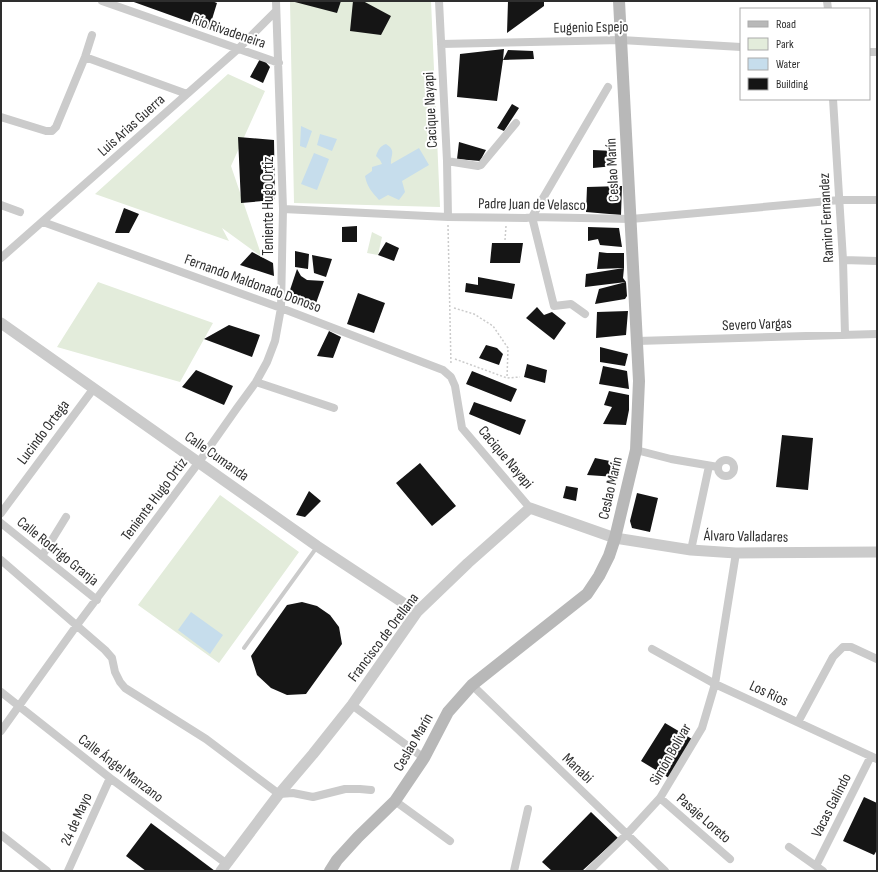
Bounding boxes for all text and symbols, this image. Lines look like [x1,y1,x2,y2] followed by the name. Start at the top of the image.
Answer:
[740,8,870,100] legend
[189,10,268,53] street label: Río Rivadeneira
[553,17,629,38] street label: Eugenio Espejo
[776,17,796,32] text: Road
[776,37,794,52] text: Park
[776,57,800,72] text: Water
[419,71,442,149] street label: Cacique Nayapi
[776,77,808,92] text: Building
[94,90,169,160] street label: Luis Arias Guerra
[601,138,624,202] street label: Ceslao Marín
[259,156,278,255] street label: Teniente Hugo Ortiz
[815,172,838,263] street label: Ramiro Fernandez
[478,194,586,215] street label: Padre Juan de Velasco
[182,250,324,317] street label: Fernando Maldonado Donoso
[722,314,792,335] street label: Severo Vargas
[13,396,74,468] street label: Lucindo Ortega
[474,422,538,493] street label: Cacique Nayapi
[181,427,253,486] street label: Calle Cumanda
[117,454,192,544] street label: Teniente Hugo Ortiz
[594,455,627,521] street label: Ceslao Marín
[13,513,103,590] street label: Calle Rodrigo Granja
[703,526,788,547] street label: Álvaro Valladares
[344,589,423,685] street label: Francisco de Orellana
[746,676,791,711] street label: Los Rios
[389,710,438,775] street label: Ceslao Marín
[645,719,696,788] street label: Simón Bolívar
[74,730,167,807] street label: Calle Ángel Manzano
[558,749,597,788] street label: Manabi
[807,770,856,840] street label: Vacas Galindo
[672,789,735,847] street label: Pasaje Loreto
[56,790,97,849] street label: 24 de Mayo

